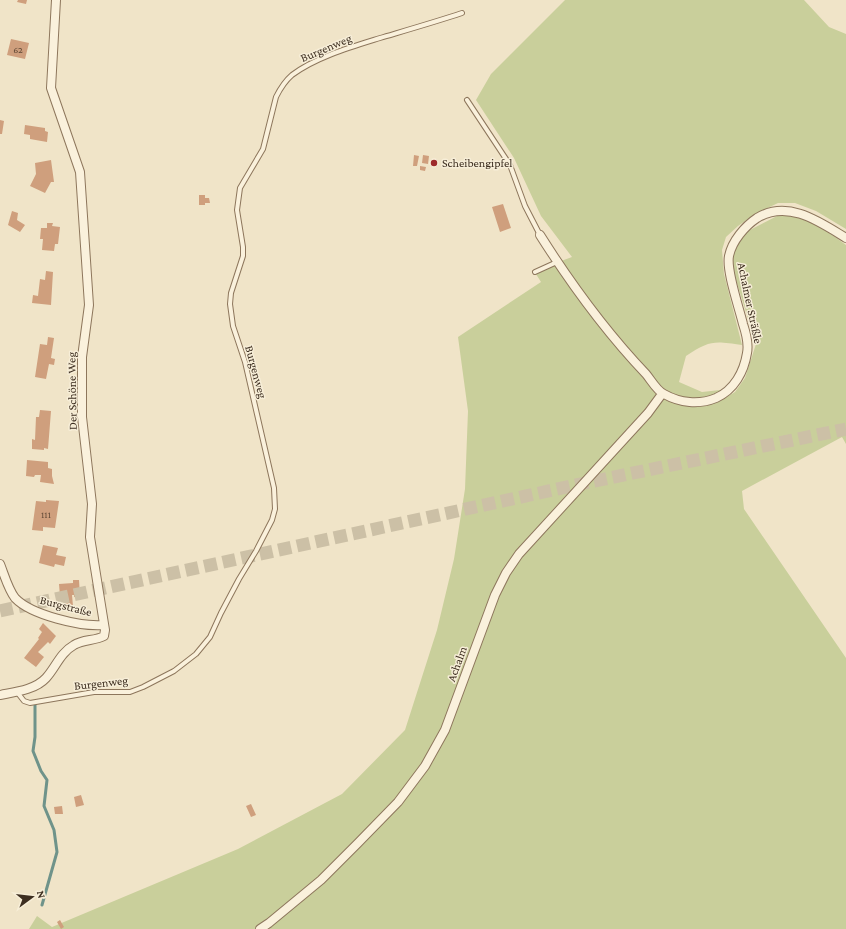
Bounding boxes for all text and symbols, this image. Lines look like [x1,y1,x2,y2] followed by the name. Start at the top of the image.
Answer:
[298,31,354,65] street label: Burgenweg
[13,44,23,55] house number: 62
[442,156,512,170] place label: Scheibengipfel
[429,158,439,168] marker: Scheibengipfel
[735,261,765,345] street label: Achalmer Sträßle
[242,344,270,400] street label: Burgenweg
[64,352,80,430] street label: Der Schöne Weg
[41,509,51,520] house number: 111
[39,593,93,619] street label: Burgstraße
[444,644,470,684] street label: Achalm
[73,673,129,693] street label: Burgenweg
[12,877,52,917] north arrow
[35,889,49,900] text: N

